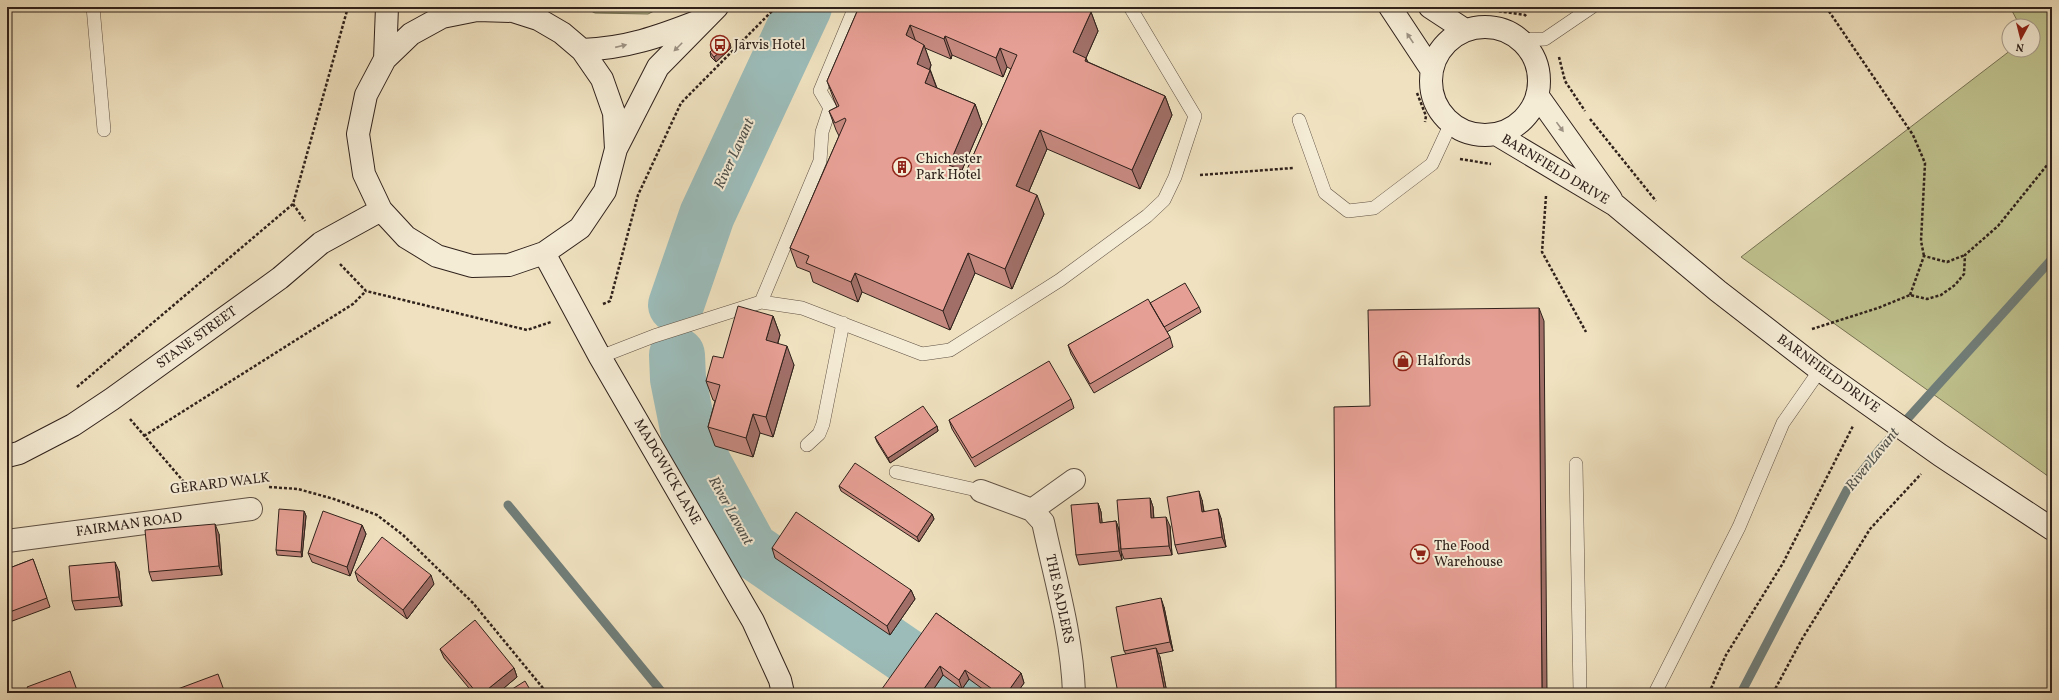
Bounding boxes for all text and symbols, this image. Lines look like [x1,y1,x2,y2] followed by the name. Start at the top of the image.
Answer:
[2001,18,2041,58] north arrow
[1407,32,1414,44] one-way arrow
[709,34,731,56] bus stop icon: Jarvis Hotel
[734,36,805,55] place label: Jarvis Hotel
[2015,39,2025,54] text: N
[673,42,683,52] one-way arrow
[614,43,627,49] one-way arrow
[710,114,761,193] water label: River Lavant
[1556,122,1564,132] one-way arrow
[1497,130,1613,210] street label: BARNFIELD DRIVE
[916,150,982,185] place label: Chichester Park Hotel
[891,156,913,178] building icon: Chichester Park Hotel
[153,302,241,374] street label: STANE STREET
[1773,330,1883,418] street label: BARNFIELD DRIVE
[1392,350,1414,372] shop icon: Halfords
[1417,352,1471,371] place label: Halfords
[629,415,705,529] street label: MADGWICK LANE
[1841,423,1906,496] water label: River Lavant
[169,468,271,500] street label: GERARD WALK
[702,473,758,550] water label: River Lavant
[75,508,183,542] street label: FAIRMAN ROAD
[1434,537,1503,572] place label: The Food Warehouse
[1409,543,1431,565] supermarket icon: The Food Warehouse
[1040,553,1078,645] street label: THE SADLERS

